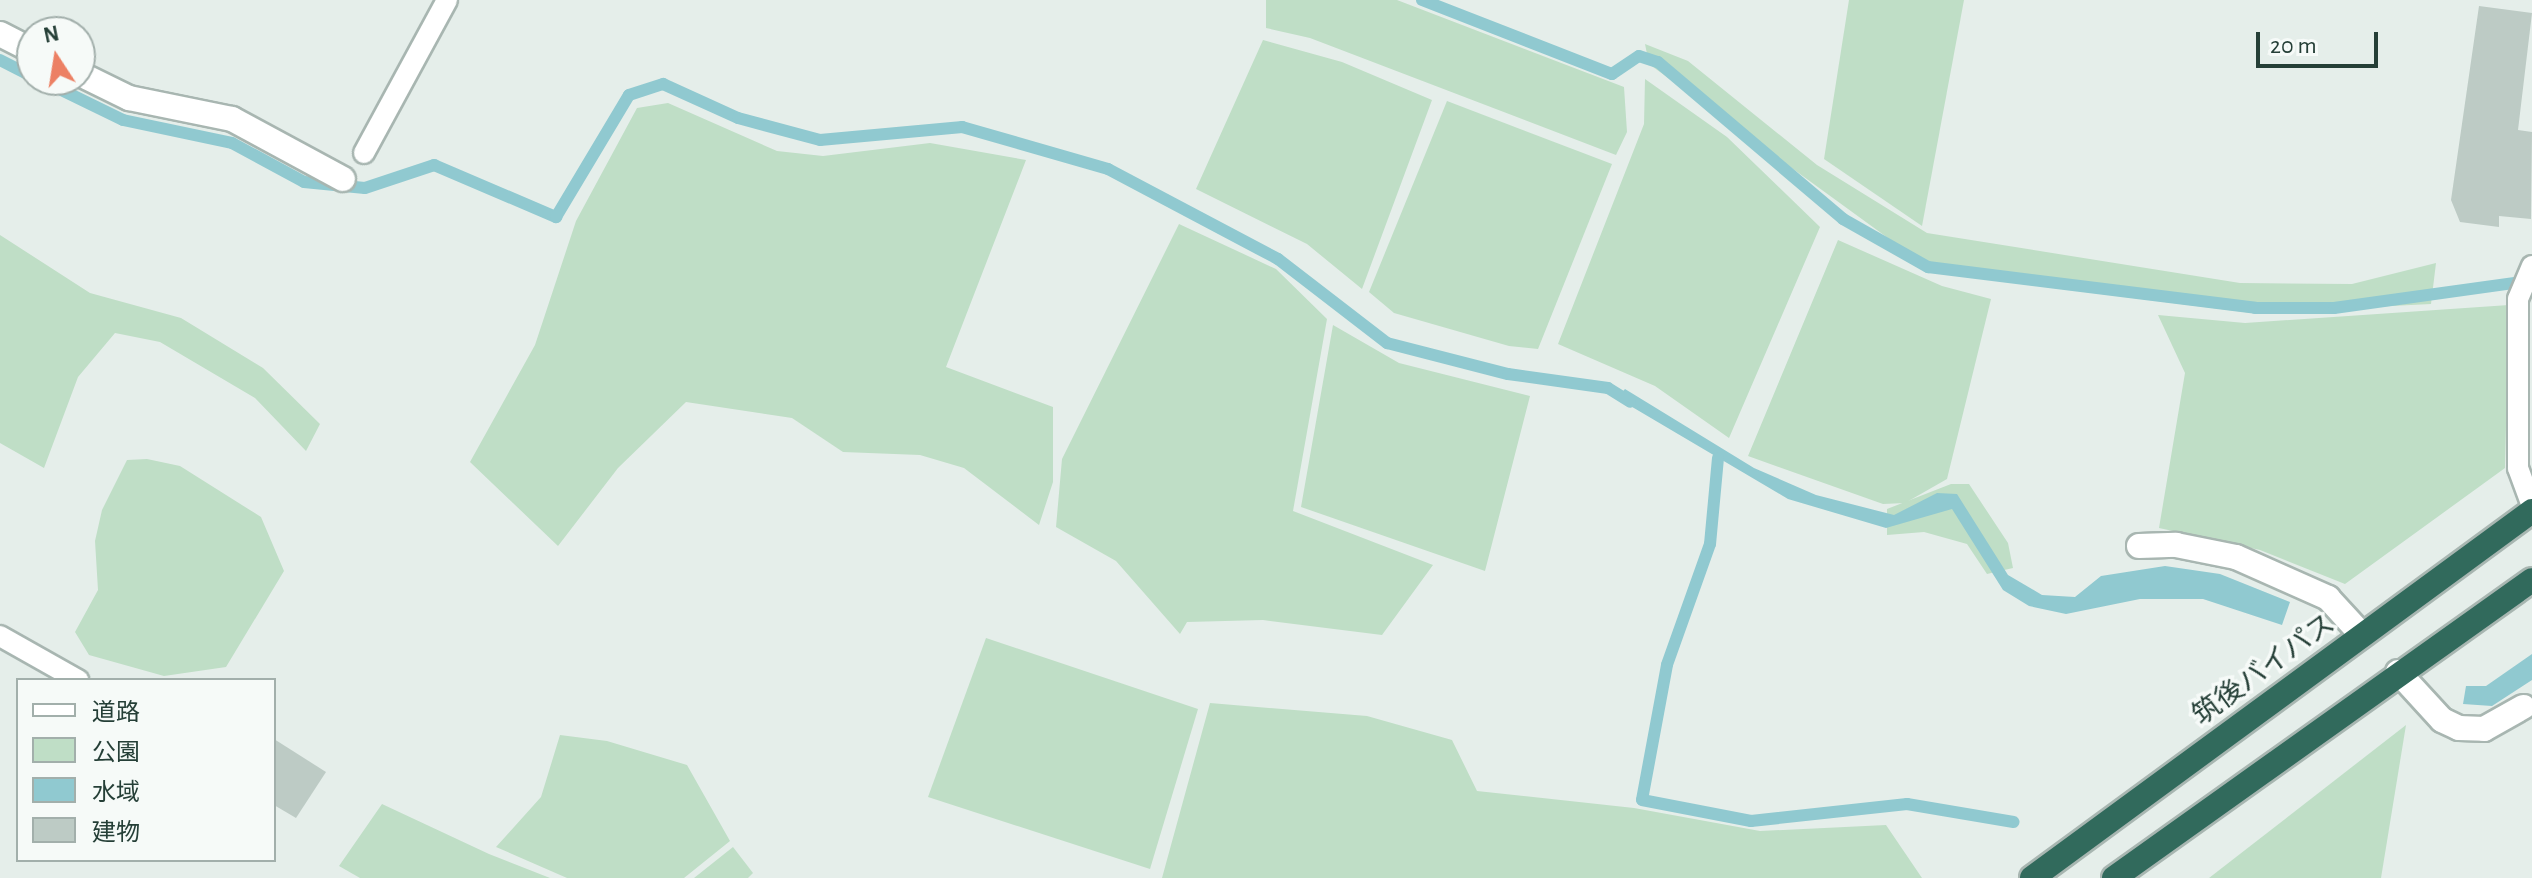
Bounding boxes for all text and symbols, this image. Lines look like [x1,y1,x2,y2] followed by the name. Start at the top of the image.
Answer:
[16,16,96,96] north arrow
[2260,16,2382,66] scale bar
[42,22,61,47] text: N
[2270,34,2317,58] text: 20 m
[2186,607,2342,733] street label: 筑後バイパス
[16,678,276,862] legend
[92,701,140,725] text: 道路
[92,741,140,765] text: 公園
[92,781,140,805] text: 水域
[92,821,140,845] text: 建物

